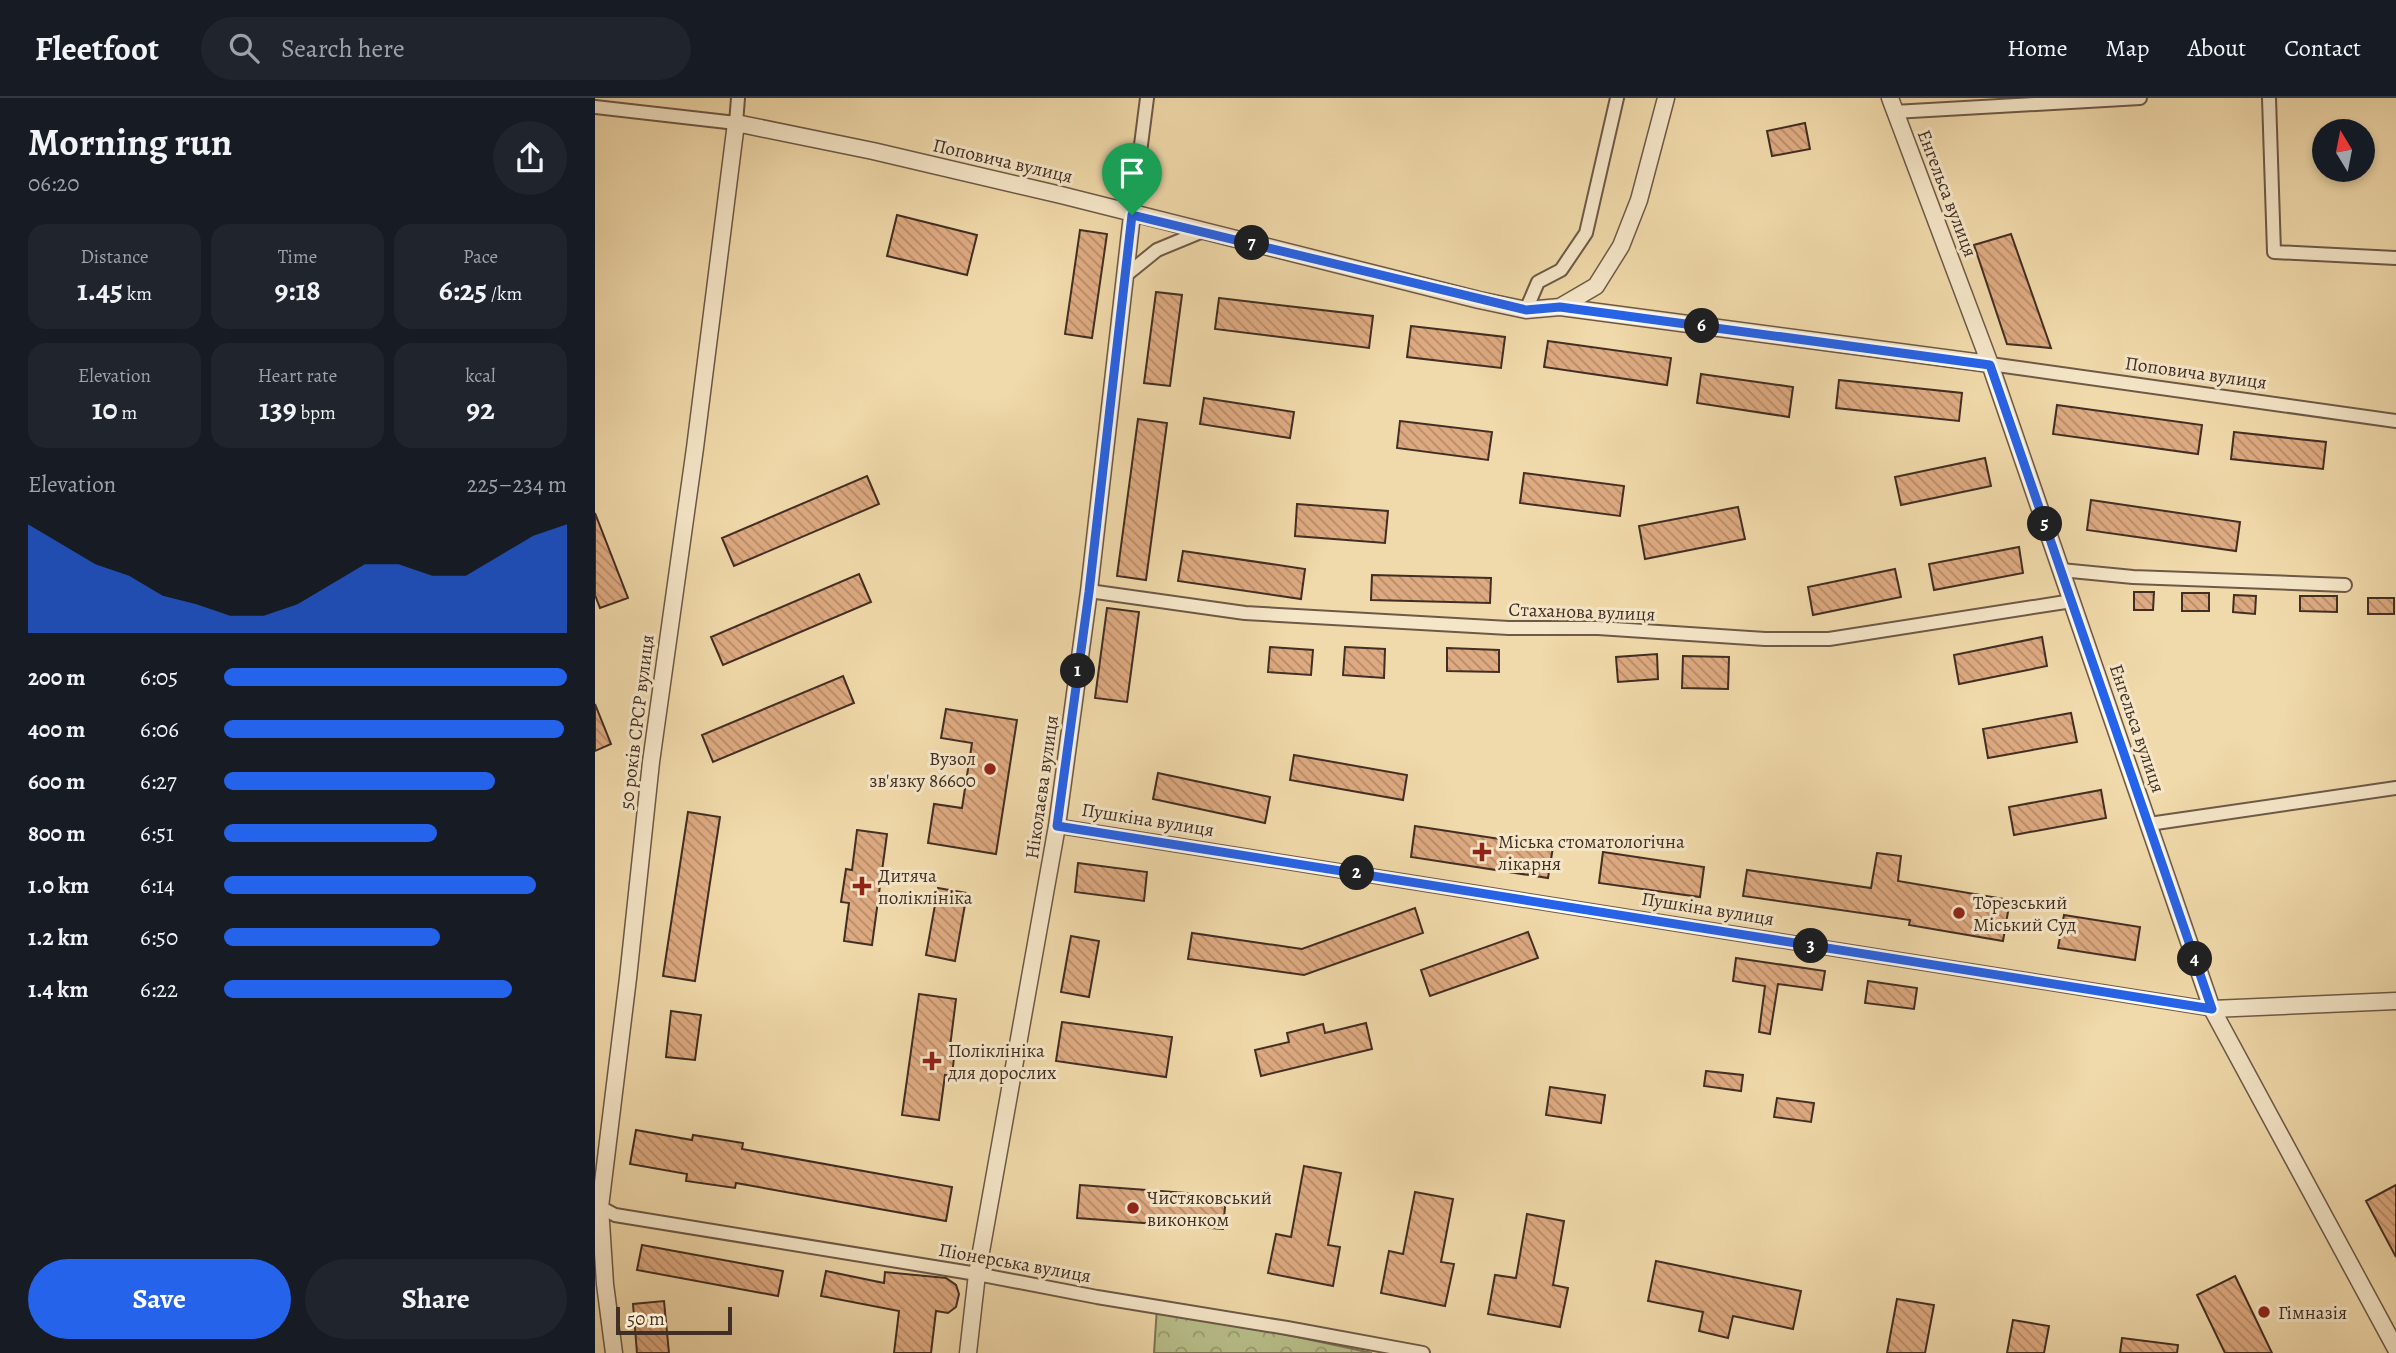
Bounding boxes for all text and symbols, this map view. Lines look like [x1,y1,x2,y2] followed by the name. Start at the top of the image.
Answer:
[201,17,691,80] search box
[35,26,159,71] text: Fleetfoot
[225,29,263,67] icon: search
[281,31,405,66] text: Search here
[2007,32,2068,64] text: Home
[2106,32,2150,64] text: Map
[2188,32,2246,64] text: About
[2284,32,2361,64] text: Contact
[28,116,232,168] text: Morning run
[2312,119,2375,182] north arrow
[2312,119,2375,182] map controls
[493,121,567,195] button: share
[1911,126,1983,261] street label: Енгельса вулиця
[930,132,1075,190] street label: Поповича вулиця
[1102,143,1162,215] pin
[1113,154,1151,192] icon: arrive
[28,168,80,199] text: 06:20
[1235,226,1269,260] pin: 7
[1247,229,1256,255] text: 7
[80,244,149,270] text: Distance
[278,244,317,270] text: Time
[463,244,498,270] text: Pace
[77,270,123,310] text: 1.45
[274,270,321,310] text: 9:18
[439,270,487,310] text: 6:25
[123,281,152,307] text: km
[487,281,522,307] text: /km
[1685,308,1719,344] pin: 6
[1697,312,1706,338] text: 6
[2123,350,2268,396] street label: Поповича вулиця
[78,363,151,389] text: Elevation
[258,363,337,389] text: Heart rate
[465,363,496,389] text: kcal
[92,389,118,429] text: 10
[259,389,297,429] text: 139
[466,389,495,429] text: 92
[118,400,137,426] text: m
[297,400,336,426] text: bpm
[28,469,116,500] text: Elevation
[467,469,567,500] text: 225–234 m
[2027,506,2063,542] pin: 5
[2040,510,2049,536] text: 5
[1508,596,1656,628] street label: Стаханова вулиця
[613,633,661,811] street label: 50 років СРСР вулиця
[1061,654,1095,688] pin: 1
[1074,657,1081,683] text: 1
[2103,660,2171,796] street label: Енгельса вулиця
[28,662,86,693] text: 200 m
[140,662,178,693] text: 6:05
[28,714,85,745] text: 400 m
[140,714,179,745] text: 6:06
[1019,714,1065,861] street label: Ніколаєва вулиця
[869,746,976,794] place label: Вузол зв'язку 86600
[982,761,998,777] marker: Вузол зв'язку 86600
[28,766,85,797] text: 600 m
[140,766,177,797] text: 6:27
[1080,797,1216,843] street label: Пушкіна вулиця
[28,818,85,849] text: 800 m
[140,818,174,849] text: 6:51
[1498,829,1685,877] place label: Міська стоматологічна лікарня
[1472,842,1492,862] marker: Міська стоматологічна лікарня
[1339,856,1375,890] pin: 2
[1352,859,1361,885] text: 2
[878,863,973,911] place label: Дитяча поліклініка
[28,870,89,901] text: 1.0 km
[140,870,174,901] text: 6:14
[852,876,872,896] marker: Дитяча поліклініка
[1640,886,1776,932] street label: Пушкіна вулиця
[1973,890,2076,938] place label: Торезський Міський Суд
[1951,905,1967,921] marker: Торезський Міський Суд
[28,922,89,953] text: 1.2 km
[140,922,178,953] text: 6:50
[1793,928,1829,964] pin: 3
[1806,932,1815,958] text: 3
[2177,942,2213,976] pin: 4
[2190,945,2199,971] text: 4
[28,974,89,1005] text: 1.4 km
[140,974,178,1005] text: 6:22
[947,1038,1057,1086] place label: Поліклініка для дорослих
[922,1051,942,1071] marker: Поліклініка для дорослих
[1147,1185,1272,1233] place label: Чистяковський виконком
[1125,1200,1141,1216] marker: Чистяковський виконком
[937,1237,1093,1289] street label: Піонерська вулиця
[28,1259,291,1339] button: Save
[305,1259,567,1339] button: Share
[2278,1300,2347,1326] place label: Гімназія
[616,1304,731,1336] scale bar
[2256,1304,2272,1320] marker: Гімназія
[627,1306,665,1332] text: 50 m

